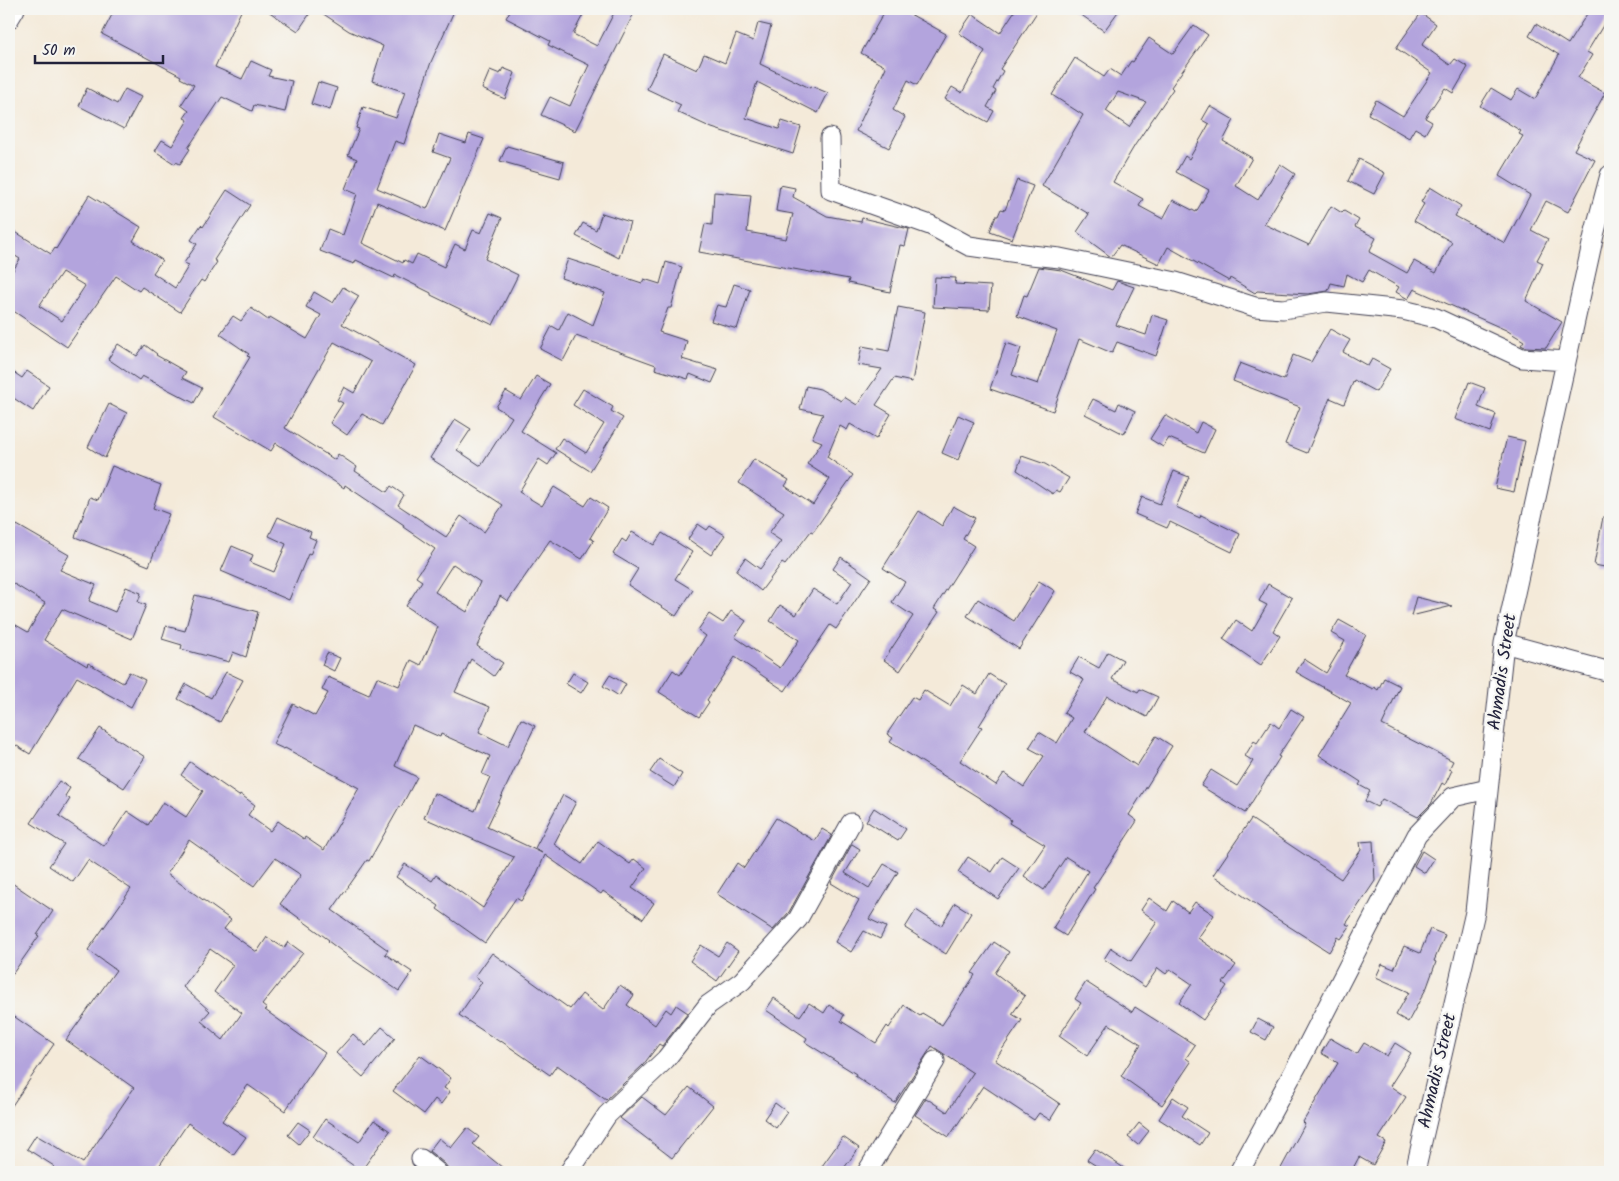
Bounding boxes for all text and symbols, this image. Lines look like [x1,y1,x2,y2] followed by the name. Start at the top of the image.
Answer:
[35,32,162,64] scale bar
[42,39,76,63] text: 50 m
[1480,611,1526,732] street label: Ahmadis Street
[1411,1010,1466,1131] street label: Ahmadis Street

